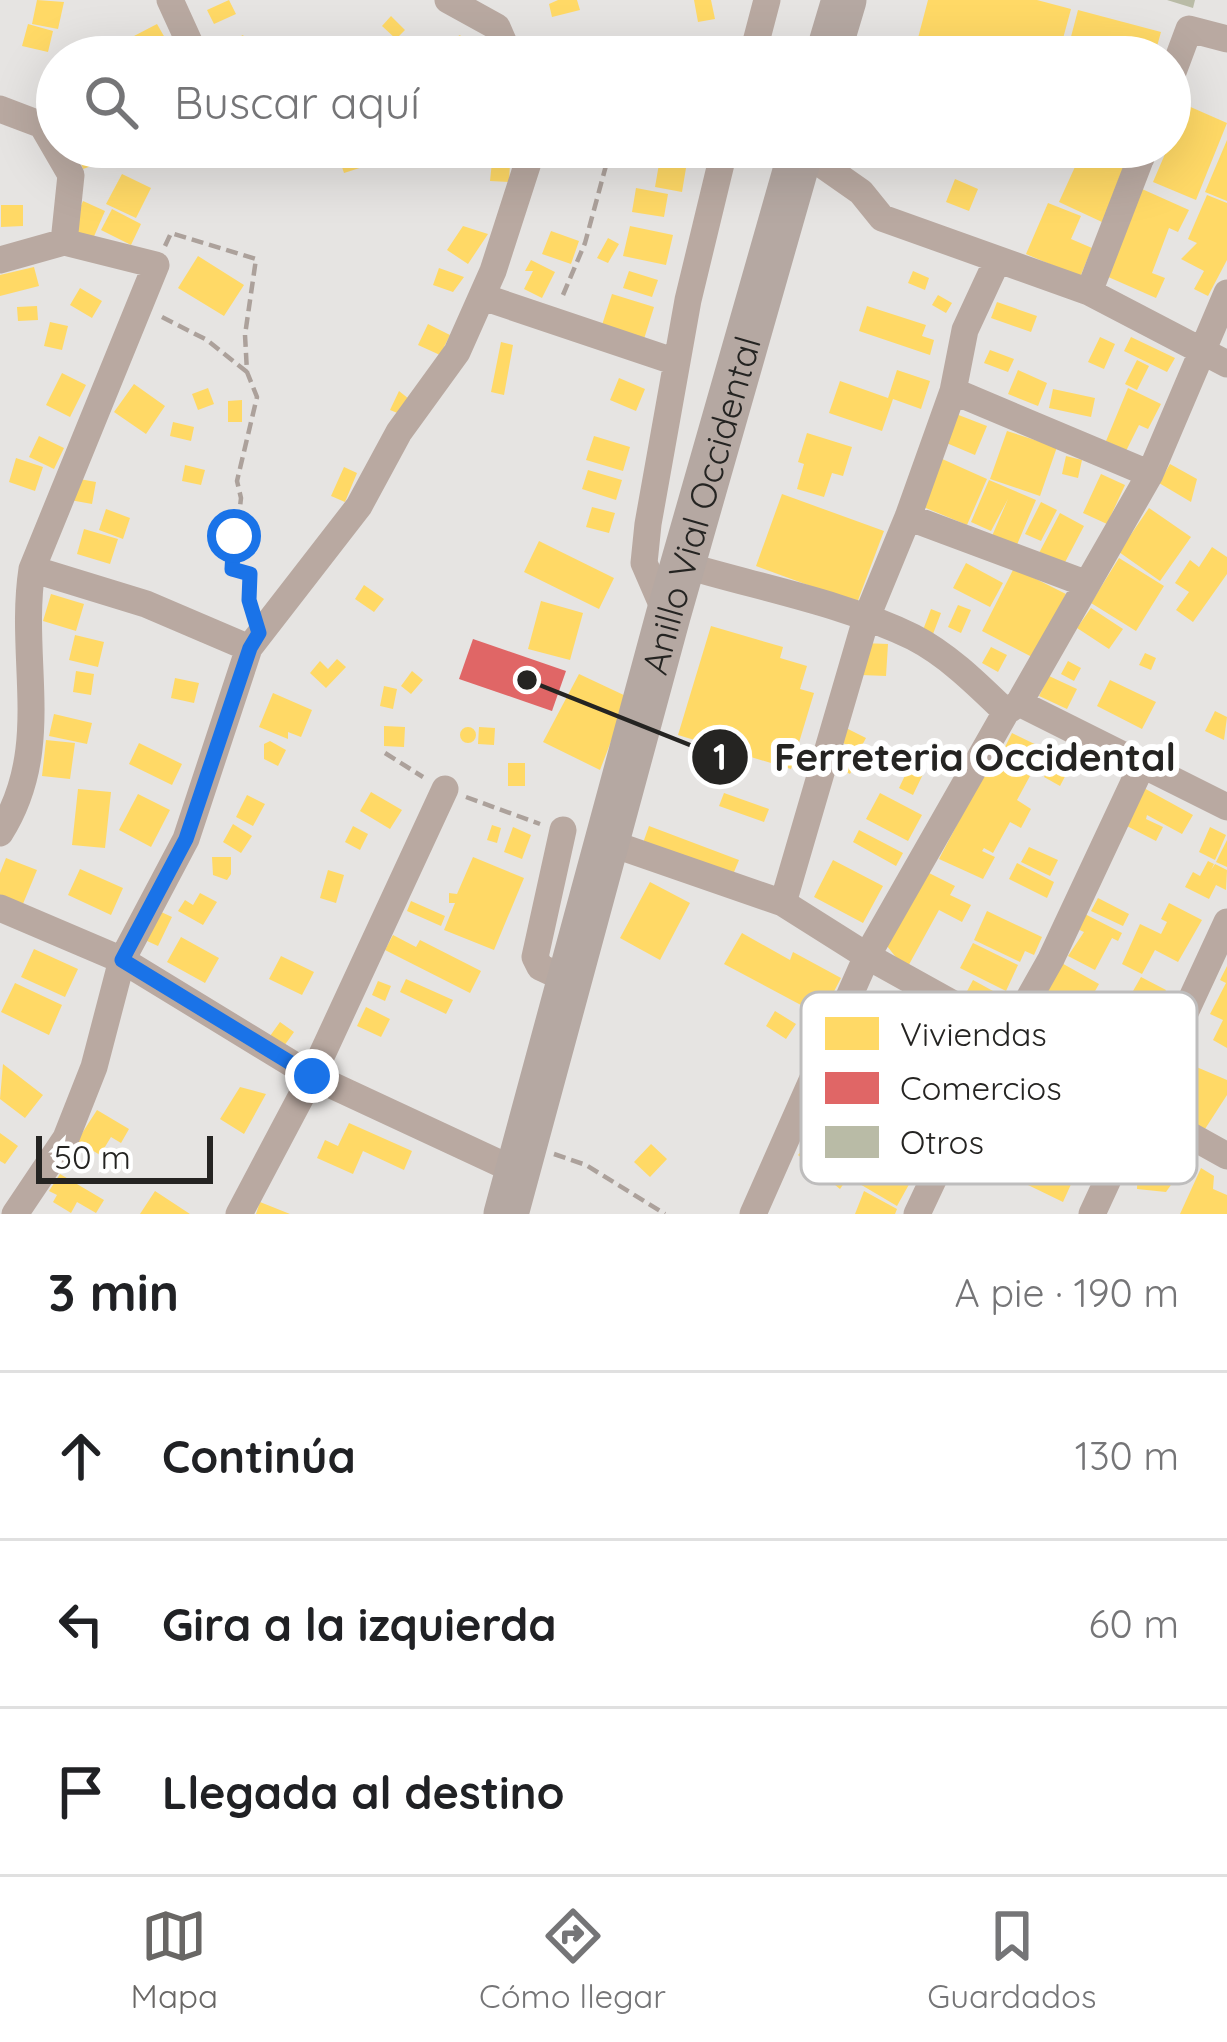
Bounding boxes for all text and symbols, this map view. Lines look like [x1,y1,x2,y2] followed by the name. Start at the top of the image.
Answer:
[36,36,1191,168] search box
[78,69,144,135] icon: search
[174,74,420,130] text: Buscar aquí
[631,331,769,679] street label: Anillo Vial Occidental
[207,509,261,563] route start
[690,719,1200,794] callout: Ferreteria Occidental
[774,732,1176,781] text: Ferreteria Occidental
[713,734,727,779] text: 1
[801,992,1197,1184] legend
[900,1013,1047,1054] text: Viviendas
[285,1049,339,1103] route end
[900,1067,1062,1108] text: Comercios
[900,1121,984,1162] text: Otros
[36,1130,213,1183] scale bar
[54,1136,131,1177] text: 50 m
[48,1260,179,1324] text: 3 min
[955,1268,1179,1317] text: A pie · 190 m
[48,1423,114,1489] icon: ahead
[162,1428,356,1484] text: Continúa
[1075,1431,1179,1480] text: 130 m
[48,1591,114,1657] icon: left
[162,1596,557,1652] text: Gira a la izquierda
[1089,1599,1179,1648] text: 60 m
[48,1759,114,1825] icon: arrive
[162,1764,565,1820] text: Llegada al destino
[131,1903,218,2016] tab: Mapa
[479,1903,666,2016] tab: Cómo llegar
[927,1903,1096,2016] tab: Guardados

